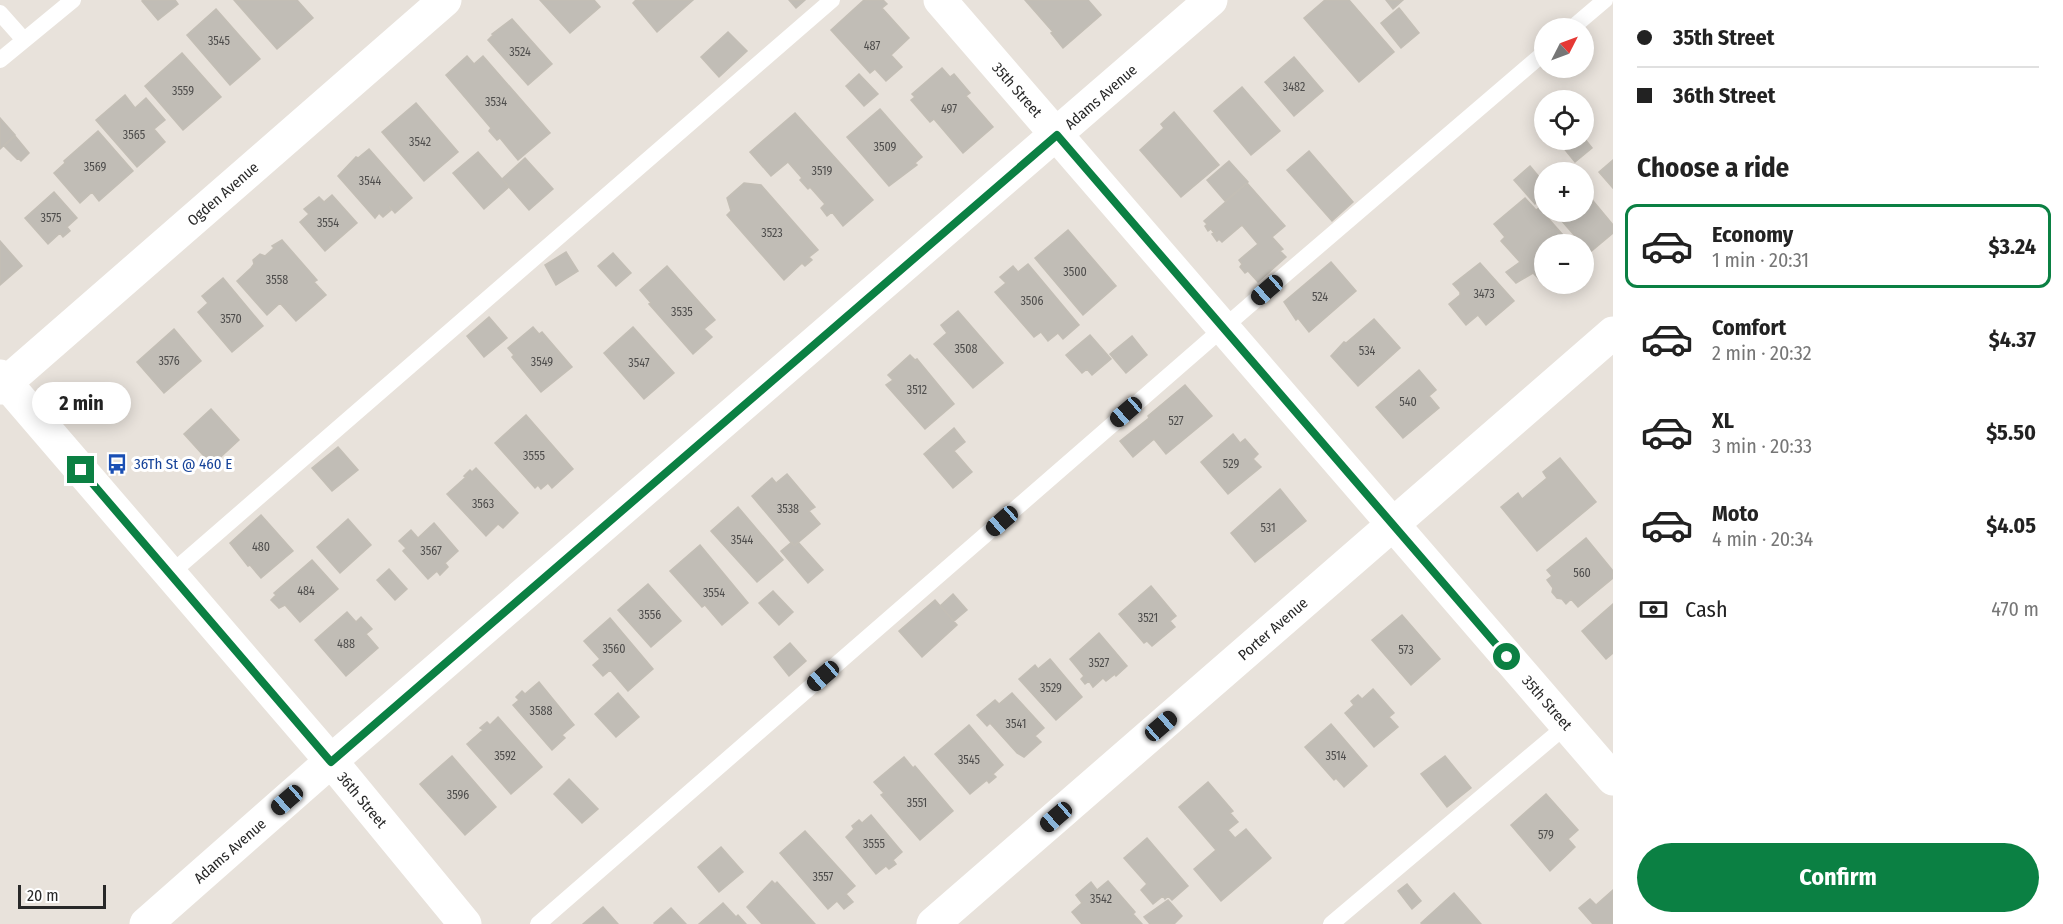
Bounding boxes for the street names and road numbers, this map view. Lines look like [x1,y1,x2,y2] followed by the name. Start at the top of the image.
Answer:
[988,59,1046,121] street label: 35th Street
[1061,61,1141,133] street label: Adams Avenue
[184,158,262,230] street label: Ogden Avenue
[1234,594,1312,664] street label: Porter Avenue
[1518,672,1576,734] street label: 35th Street
[333,768,391,832] street label: 36th Street
[190,815,270,887] street label: Adams Avenue

